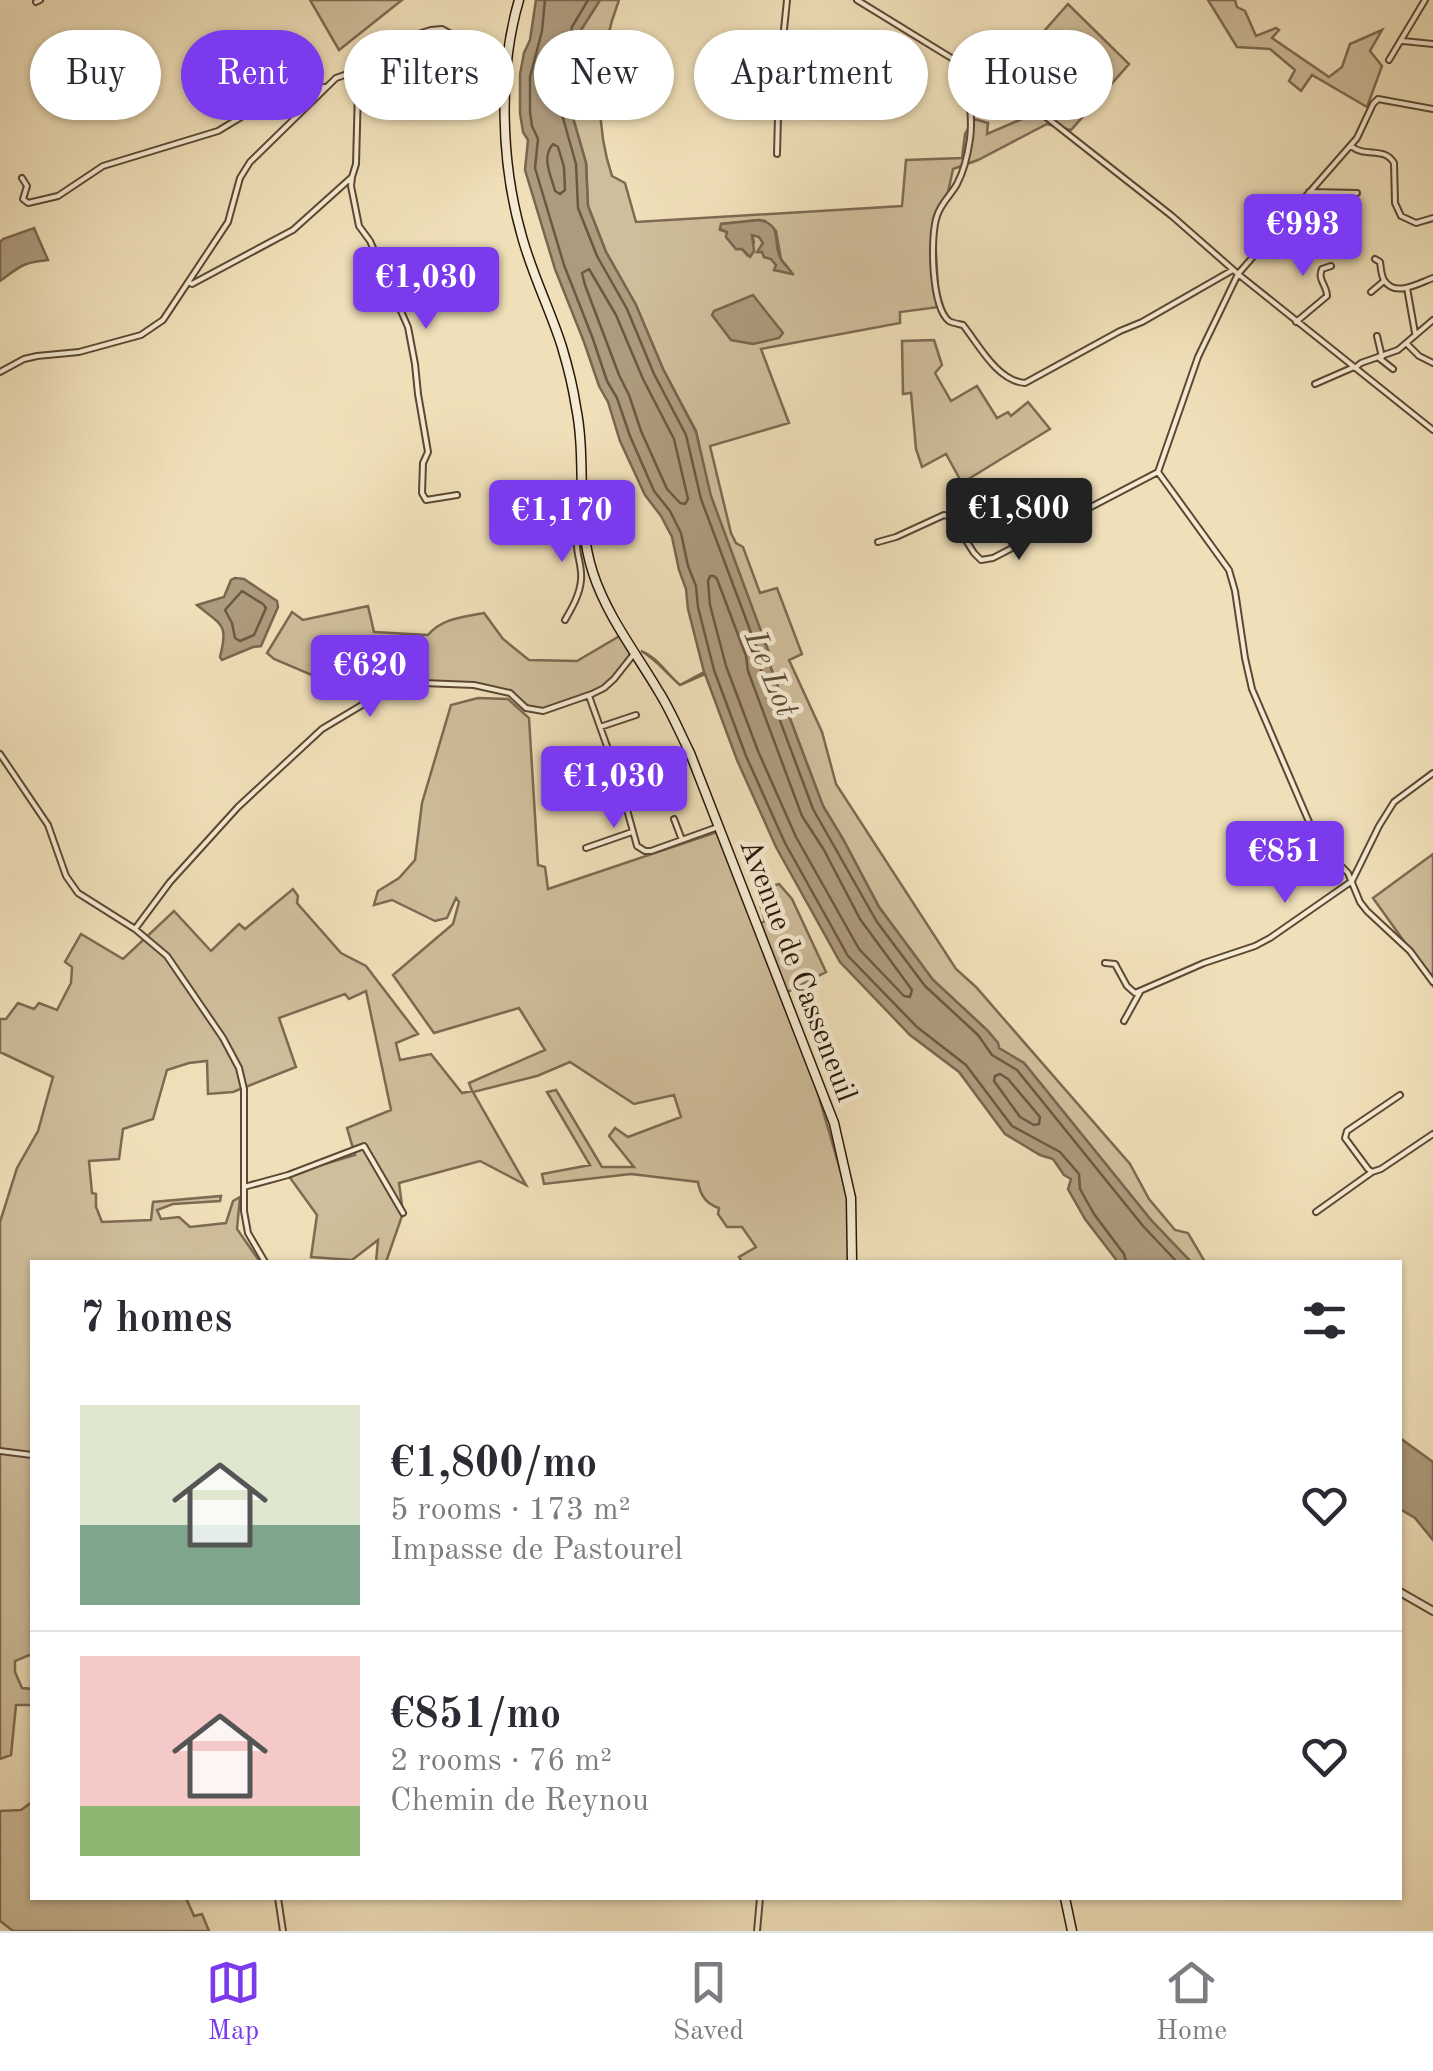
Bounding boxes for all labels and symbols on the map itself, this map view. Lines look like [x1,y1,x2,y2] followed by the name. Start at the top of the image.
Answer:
[1244,194,1362,279] pin: €993
[345,247,507,332] pin: €1,030
[938,478,1100,563] pin: €1,800
[481,480,643,565] pin: €1,170
[736,625,802,723] water label: Le Lot
[311,635,429,720] pin: €620
[533,746,695,831] pin: €1,030
[1226,821,1344,906] pin: €851
[733,835,861,1106] street label: Avenue de Casseneuil

